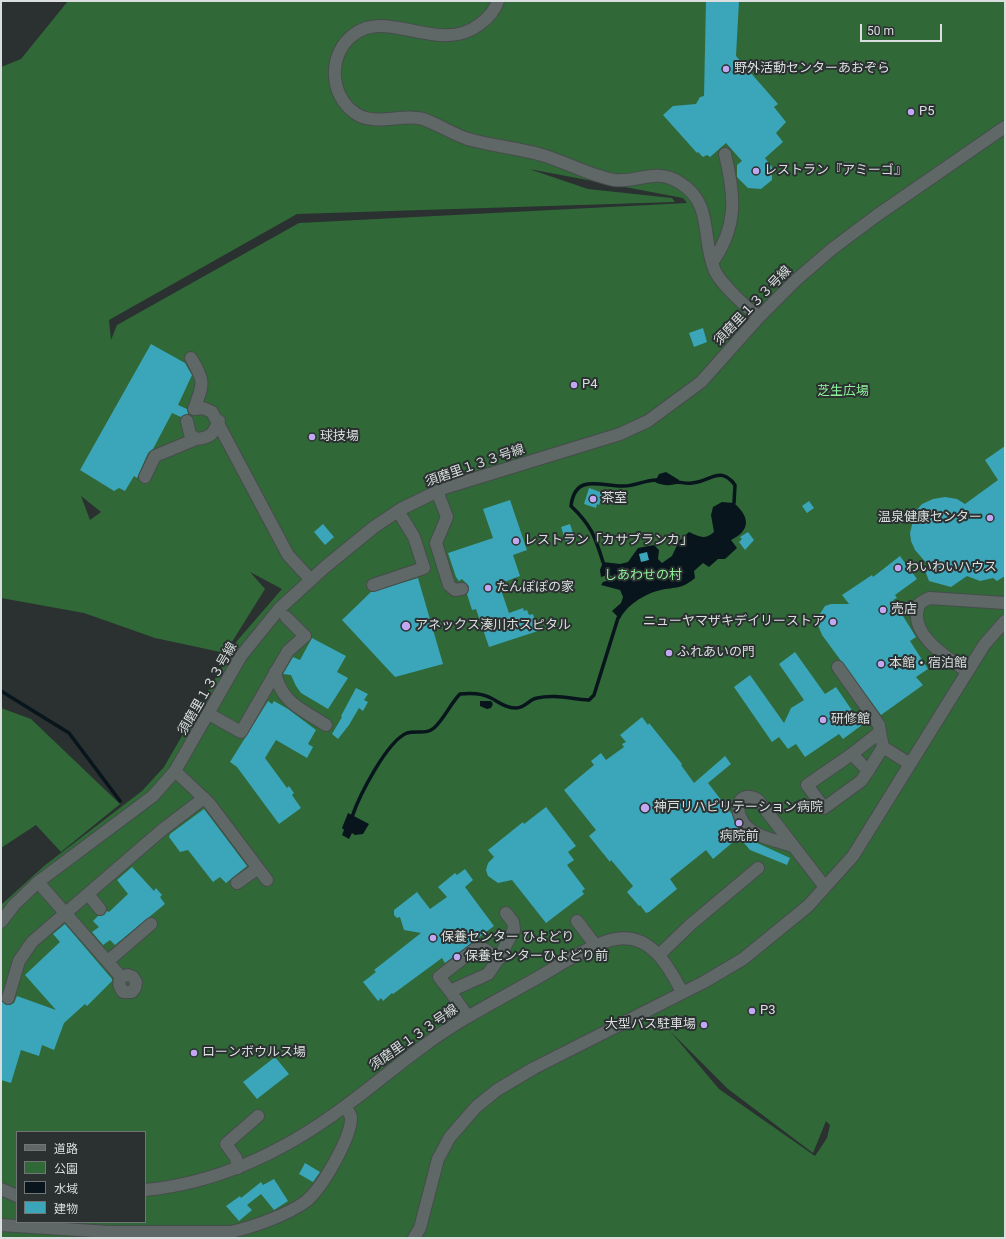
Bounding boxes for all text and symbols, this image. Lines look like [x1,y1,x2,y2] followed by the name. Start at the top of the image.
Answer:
[862,16,944,42] scale bar
[867,24,894,38] text: 50 m
[734,61,890,77] place label: 野外活動センターあおぞら
[721,64,731,74] marker: 野外活動センターあおぞら
[919,104,935,120] place label: P5
[906,107,916,117] marker: P5
[764,163,907,179] place label: レストラン『アミーゴ』
[751,166,761,176] marker: レストラン『アミーゴ』
[711,263,795,349] street label: 須磨里１３３号線
[582,377,598,393] place label: P4
[569,380,579,390] marker: P4
[817,384,869,400] park label: 芝生広場
[320,429,359,445] place label: 球技場
[307,432,317,442] marker: 球技場
[423,442,527,490] street label: 須磨里１３３号線
[601,491,627,507] place label: 茶室
[588,494,598,504] marker: 茶室
[878,510,982,526] place label: 温泉健康センター
[985,513,995,523] marker: 温泉健康センター
[524,533,693,549] place label: レストラン「カサブランカ」
[511,536,521,546] marker: レストラン「カサブランカ」
[906,560,997,576] place label: わいわいハウス
[893,563,903,573] marker: わいわいハウス
[604,568,682,584] park label: しあわせの村
[496,580,574,596] place label: たんぽぽの家
[483,583,493,593] marker: たんぽぽの家
[891,602,917,618] place label: 売店
[878,605,888,615] marker: 売店
[643,614,825,630] place label: ニューヤマザキデイリーストア
[828,617,838,627] marker: ニューヤマザキデイリーストア
[415,618,571,634] place label: アネックス湊川ホスピタル
[400,620,412,632] marker: アネックス湊川ホスピタル
[175,640,241,738] street label: 須磨里１３３号線
[677,645,755,661] place label: ふれあいの門
[664,648,674,658] marker: ふれあいの門
[889,656,967,672] place label: 本館・宿泊館
[876,659,886,669] marker: 本館・宿泊館
[831,712,870,728] place label: 研修館
[818,715,828,725] marker: 研修館
[654,800,823,816] place label: 神戸リハビリテーション病院
[639,802,651,814] marker: 神戸リハビリテーション病院
[734,818,744,828] marker: 病院前
[720,829,758,845] place label: 病院前
[441,930,574,946] place label: 保養センター ひよどり
[428,933,438,943] marker: 保養センター ひよどり
[465,949,608,965] place label: 保養センターひよどり前
[452,952,462,962] marker: 保養センターひよどり前
[367,1002,461,1074] street label: 須磨里１３３号線
[760,1003,776,1019] place label: P3
[747,1006,757,1016] marker: P3
[605,1017,696,1033] place label: 大型バス駐車場
[699,1020,709,1030] marker: 大型バス駐車場
[202,1045,306,1061] place label: ローンボウルス場
[189,1048,199,1058] marker: ローンボウルス場
[16,1131,146,1223] legend
[54,1142,78,1156] text: 道路
[54,1162,78,1176] text: 公園
[54,1182,78,1196] text: 水域
[54,1202,78,1216] text: 建物

